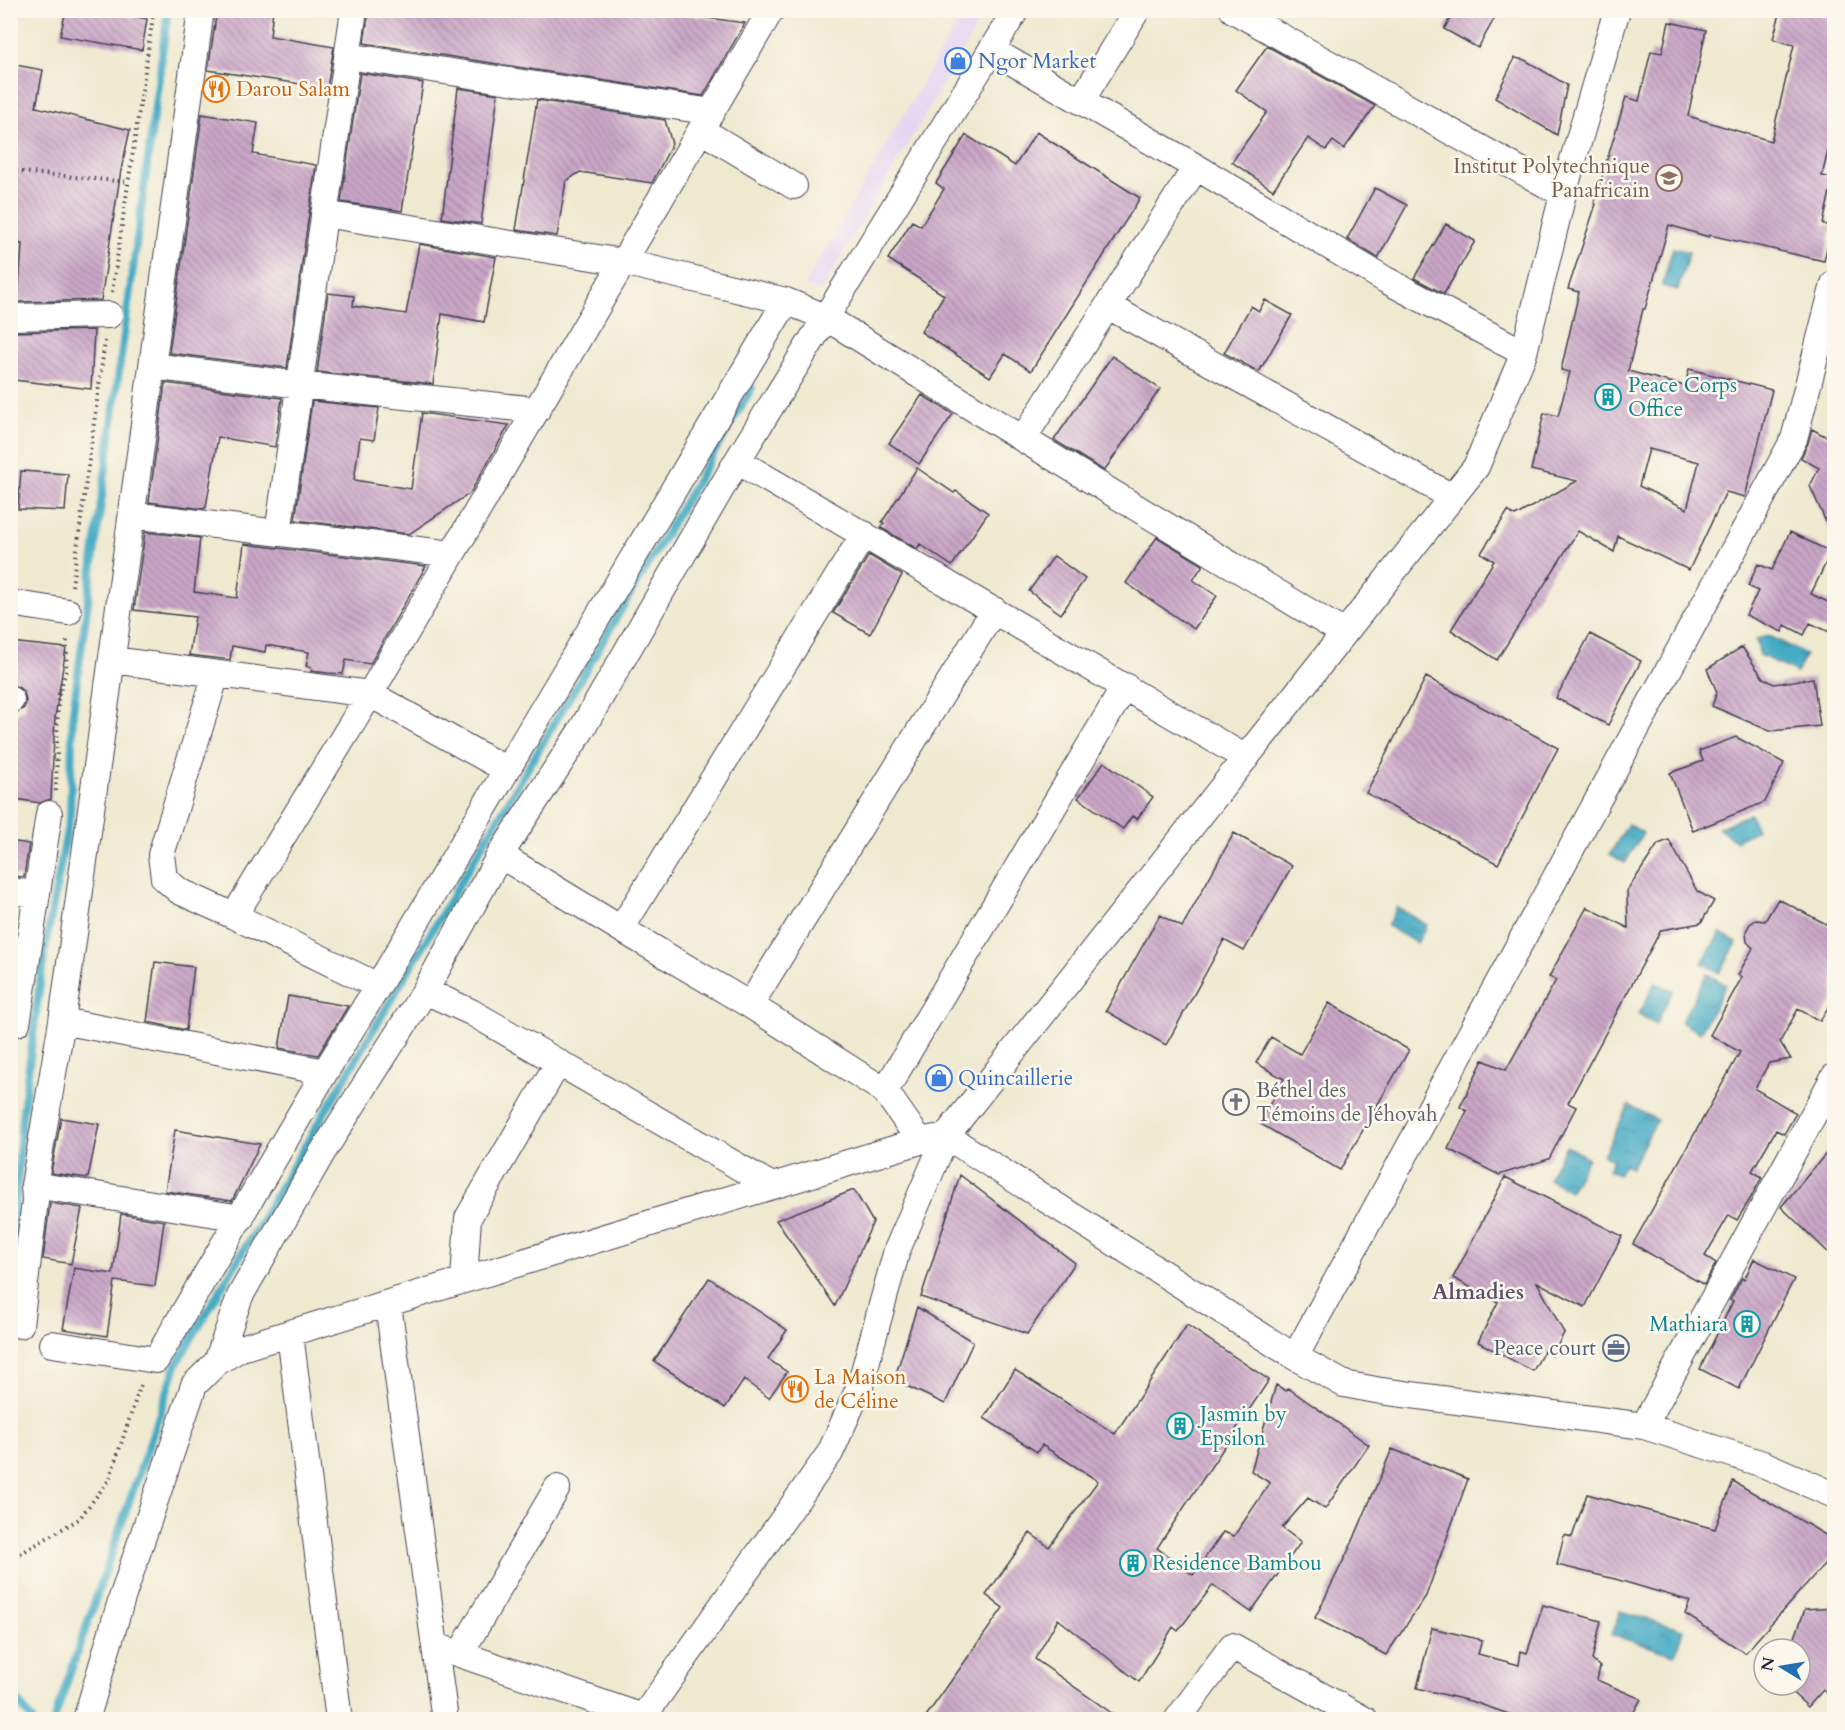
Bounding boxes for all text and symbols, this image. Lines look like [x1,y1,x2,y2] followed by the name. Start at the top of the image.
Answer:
[943,46,973,76] shop icon: Ngor Market
[978,47,1097,76] place label: Ngor Market
[201,74,231,104] restaurant icon: Darou Salam
[236,75,350,104] place label: Darou Salam
[1453,152,1650,205] place label: Institut Polytechnique Panafricain
[1654,163,1684,193] school or university icon: Institut Polytechnique Panafricain
[1628,371,1737,424] place label: Peace Corps Office
[1593,382,1623,412] building icon: Peace Corps Office
[924,1063,954,1093] shop icon: Quincaillerie
[958,1064,1073,1093] place label: Quincaillerie
[1256,1076,1438,1129] place label: Béthel des Témoins de Jéhovah
[1221,1087,1251,1117] church icon: Béthel des Témoins de Jéhovah
[1432,1277,1524,1307] district label: Almadies
[1732,1309,1762,1339] building icon: Mathiara
[1649,1310,1728,1339] place label: Mathiara
[1601,1333,1631,1363] office icon: Peace court
[1493,1334,1596,1363] place label: Peace court
[814,1363,907,1416] place label: La Maison de Céline
[780,1374,810,1404] restaurant icon: La Maison de Céline
[1197,1400,1287,1453] place label: Jasmin by Epsilon
[1165,1411,1195,1441] building icon: Jasmin by Epsilon
[1118,1548,1148,1578] building icon: Residence Bambou
[1152,1549,1322,1578] place label: Residence Bambou
[1752,1637,1812,1697] north arrow
[1756,1655,1780,1673] text: N

